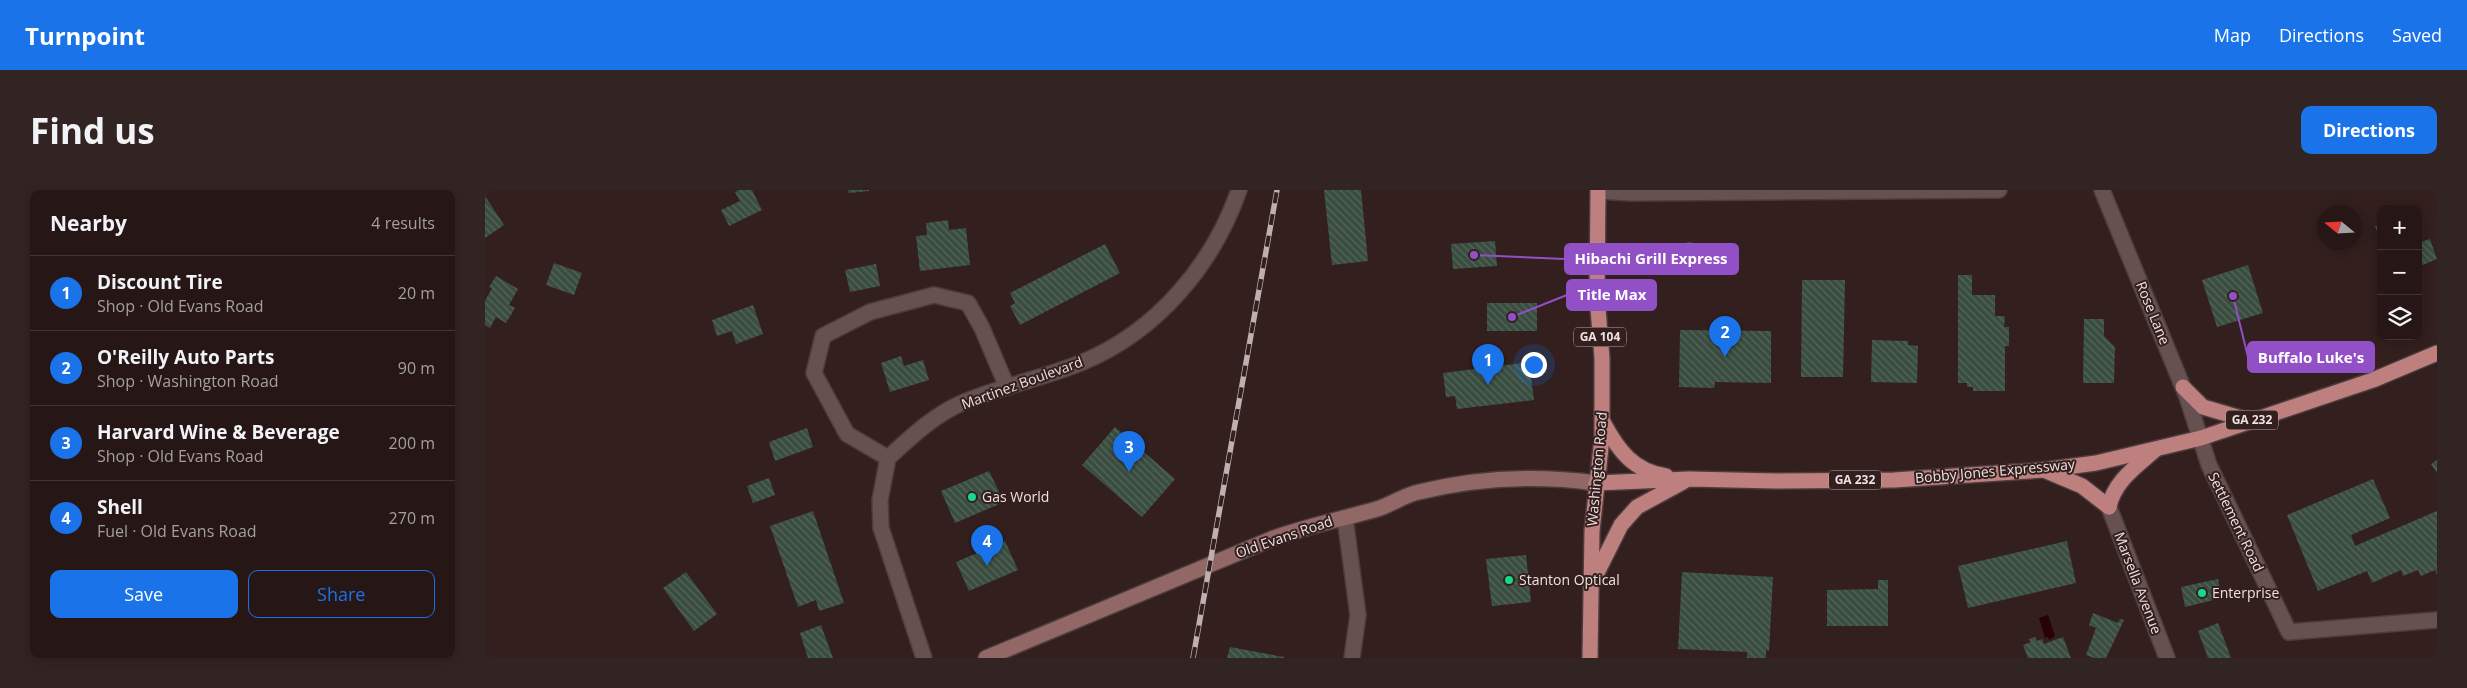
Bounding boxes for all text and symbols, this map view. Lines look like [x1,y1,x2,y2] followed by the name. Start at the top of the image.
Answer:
[25,19,145,52] text: Turnpoint
[2214,23,2251,47] text: Map
[2279,23,2364,47] text: Directions
[2392,23,2442,47] text: Saved
[2301,106,2437,154] button: Directions
[30,107,155,154] text: Find us
[2317,205,2362,250] north arrow
[2377,205,2422,340] map controls
[2377,205,2422,250] button: +
[50,209,127,237] text: Nearby
[371,212,435,234] text: 4 results
[1565,244,1738,274] callout: Hibachi Grill Express
[1574,248,1728,268] text: Hibachi Grill Express
[2377,250,2422,295] button: −
[97,269,223,295] text: Discount Tire
[2132,278,2175,347] street label: Rose Lane
[1567,280,1656,310] callout: Title Max
[61,282,71,304] text: 1
[398,282,435,304] text: 20 m
[1578,284,1647,304] text: Title Max
[97,295,264,317] text: Shop · Old Evans Road
[2377,295,2422,340] button: layers
[1709,316,1741,357] pin: 2
[1574,328,1626,346] road number: GA 104
[2248,342,2374,372] callout: Buffalo Luke's
[97,344,274,370] text: O'Reilly Auto Parts
[1472,344,1504,385] pin: 1
[2258,347,2364,367] text: Buffalo Luke's
[959,352,1085,413] street label: Martinez Boulevard
[1521,352,1547,378] your location
[61,357,71,379] text: 2
[398,357,435,379] text: 90 m
[97,370,279,392] text: Shop · Washington Road
[2226,410,2278,430] road number: GA 232
[1582,411,1611,527] street label: Washington Road
[97,419,340,445] text: Harvard Wine & Beverage
[1113,431,1145,472] pin: 3
[61,432,71,454] text: 3
[389,432,435,454] text: 200 m
[97,445,264,467] text: Shop · Old Evans Road
[1914,454,2077,487] street label: Bobby Jones Expressway
[2204,469,2269,575] street label: Settlement Road
[1829,470,1881,490] road number: GA 232
[982,487,1049,506] place label: Gas World
[966,491,978,503] marker: Gas World
[97,494,143,520] text: Shell
[61,507,71,529] text: 4
[389,507,435,529] text: 270 m
[1233,511,1335,562] street label: Old Evans Road
[97,520,257,542] text: Fuel · Old Evans Road
[971,525,1003,566] pin: 4
[2110,529,2167,637] street label: Marsella Avenue
[50,570,238,618] button: Save
[248,570,435,618] button: Share
[1519,570,1620,589] place label: Stanton Optical
[1503,574,1515,586] marker: Stanton Optical
[2212,583,2279,602] place label: Enterprise
[2196,587,2208,599] marker: Enterprise

